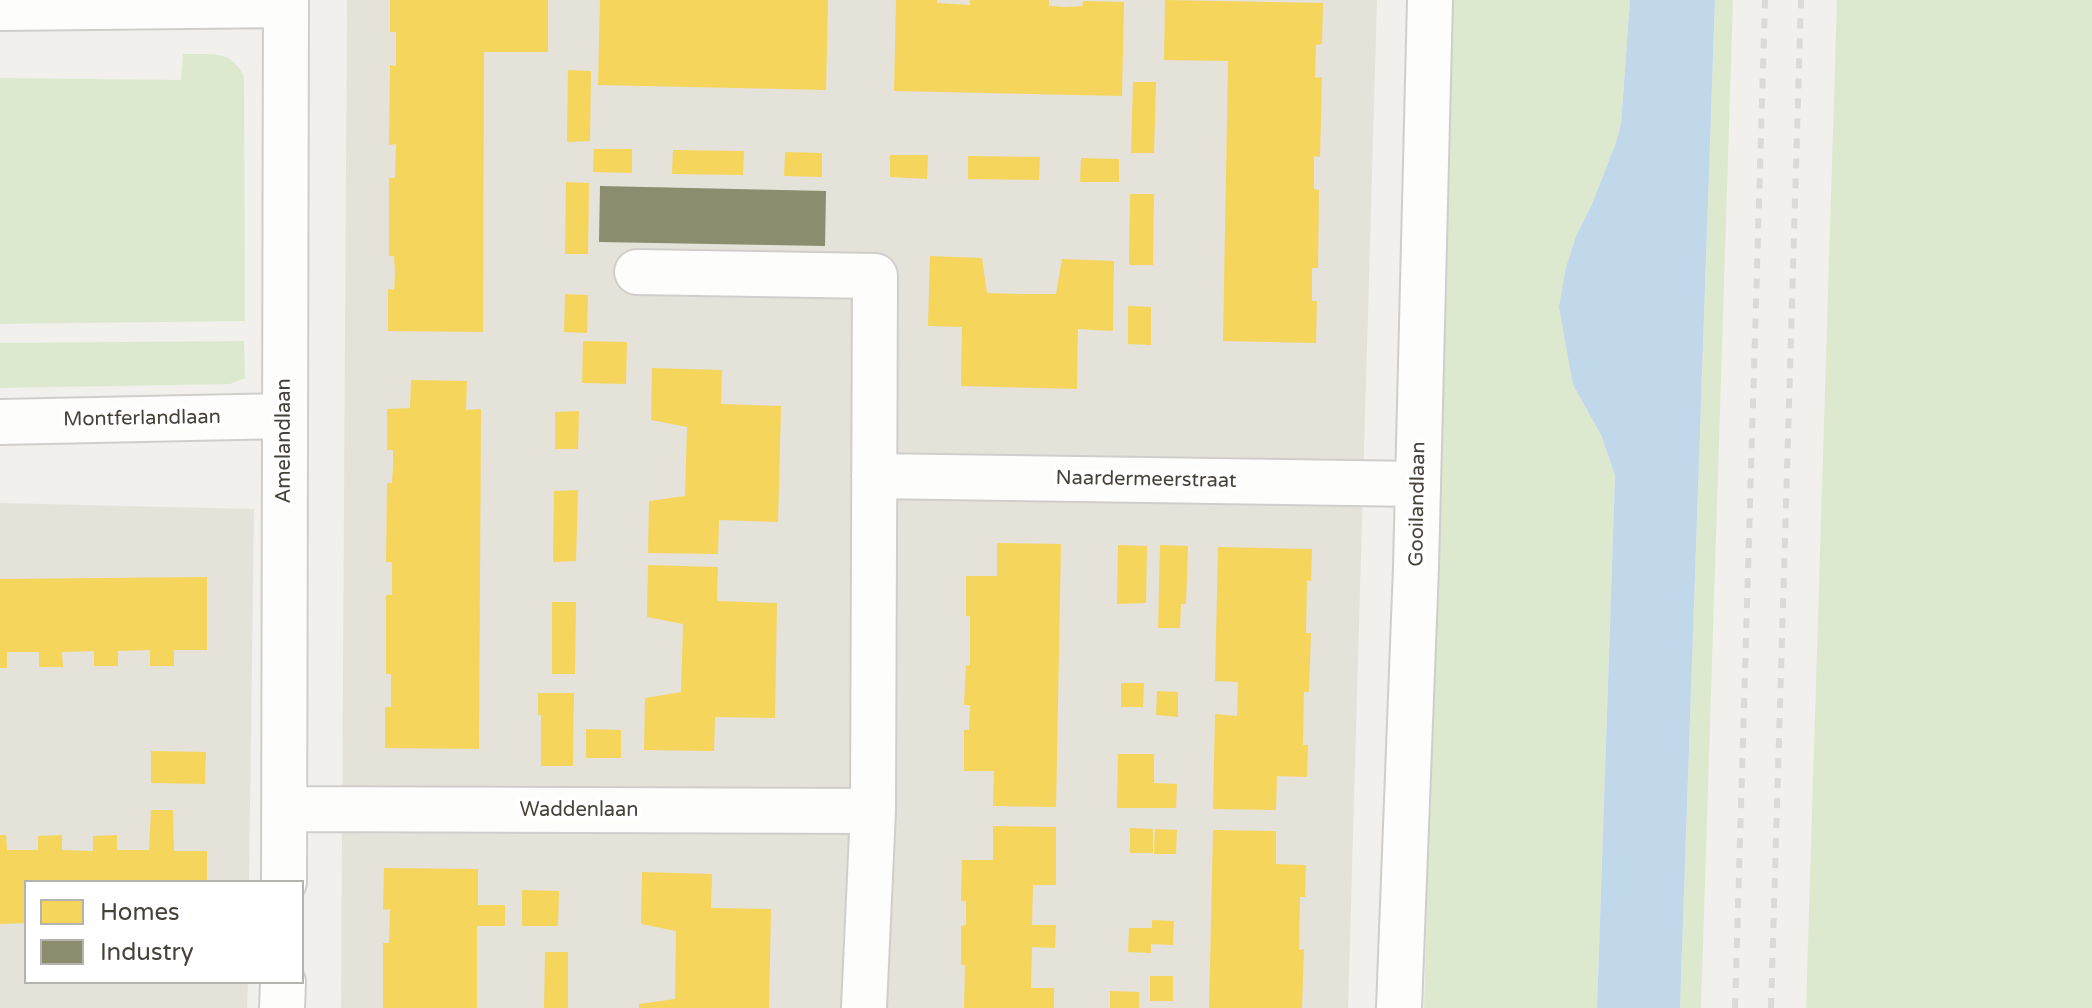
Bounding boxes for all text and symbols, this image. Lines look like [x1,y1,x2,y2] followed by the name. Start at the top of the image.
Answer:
[273,378,297,504] street label: Amelandlaan
[63,406,221,432] street label: Montferlandlaan
[1405,441,1431,567] street label: Gooilandlaan
[1055,466,1237,494] street label: Naardermeerstraat
[519,799,639,823] street label: Waddenlaan
[24,880,304,984] legend
[100,898,180,927] text: Homes
[100,938,194,967] text: Industry

